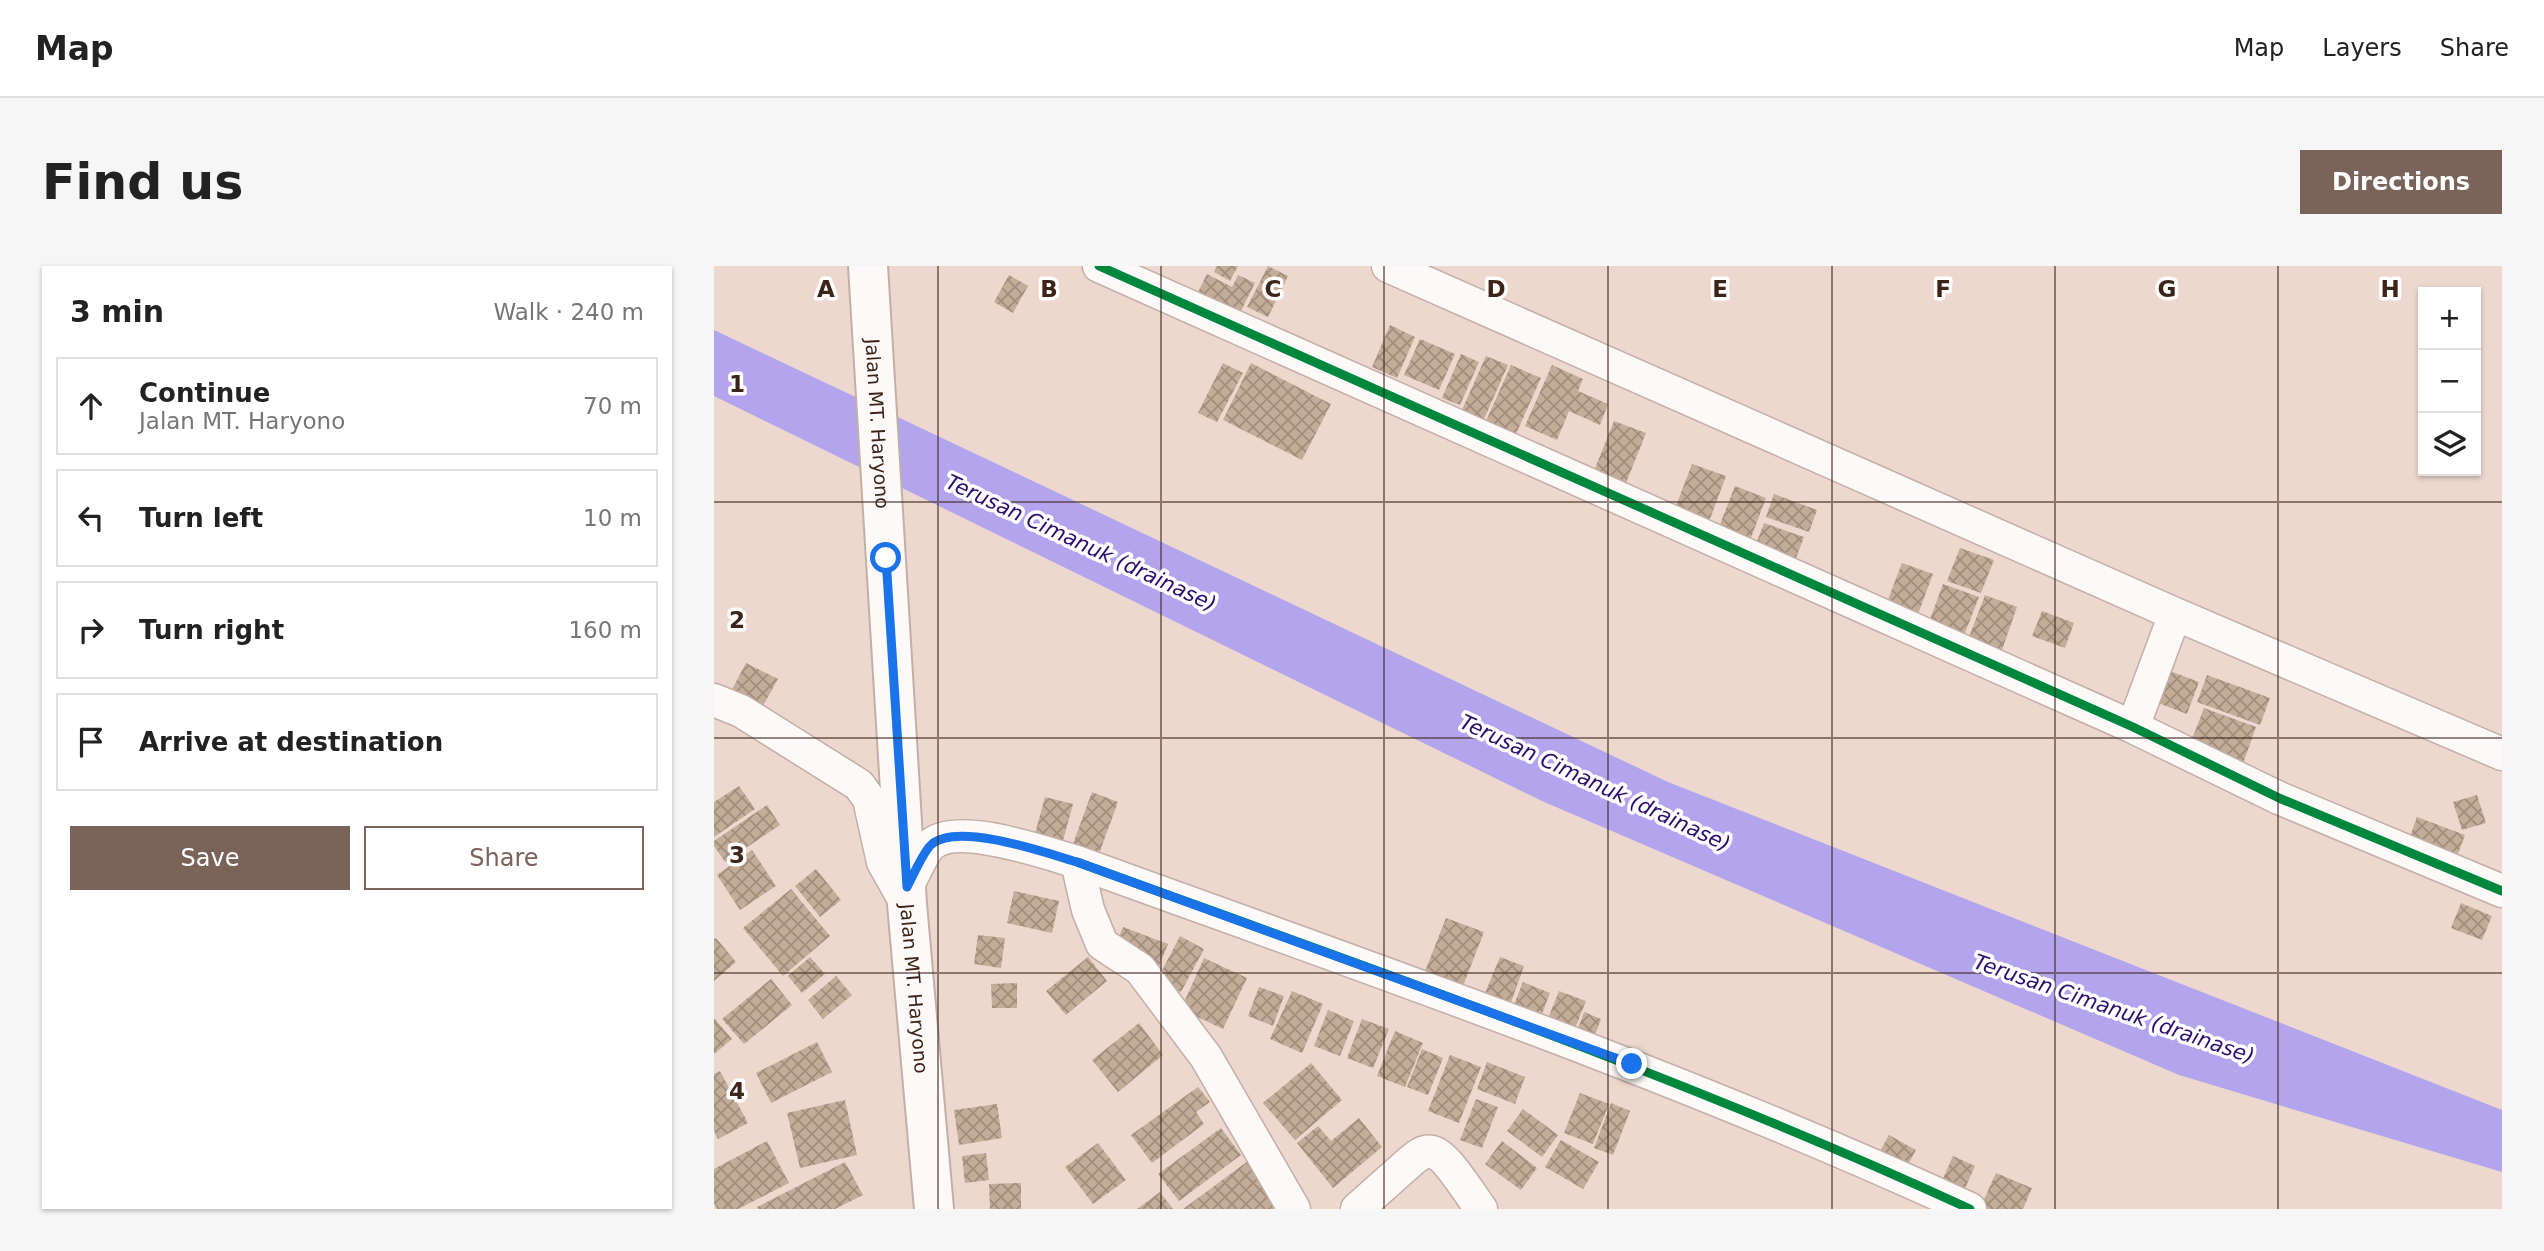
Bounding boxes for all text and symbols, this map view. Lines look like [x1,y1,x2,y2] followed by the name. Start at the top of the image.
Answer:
[35,29,114,68] text: Map
[2234,34,2284,62] text: Map
[2322,34,2402,62] text: Layers
[2440,34,2509,62] text: Share
[2300,150,2502,214] button: Directions
[42,154,243,211] text: Find us
[817,276,835,302] text: A
[1040,276,1058,302] text: B
[1265,276,1281,302] text: C
[1486,276,1506,302] text: D
[1712,276,1728,302] text: E
[1935,276,1951,302] text: F
[2158,276,2176,302] text: G
[2380,276,2400,302] text: H
[2418,287,2481,476] map controls
[2418,287,2481,350] button: +
[70,294,164,329] text: 3 min
[493,299,644,325] text: Walk · 240 m
[861,337,894,509] street label: Jalan MT. Haryono
[2418,350,2481,413] button: −
[729,371,745,397] text: 1
[139,378,270,408] text: Continue
[72,387,110,425] icon: ahead
[583,393,642,419] text: 70 m
[139,408,345,434] text: Jalan MT. Haryono
[2418,413,2481,476] button: layers
[942,470,1220,616] water label: Terusan Cimanuk (drainase)
[72,499,110,537] icon: left
[139,503,263,533] text: Turn left
[583,505,642,531] text: 10 m
[870,542,901,573] route start
[729,607,745,633] text: 2
[72,611,110,649] icon: right
[139,615,284,645] text: Turn right
[568,617,642,643] text: 160 m
[1456,710,1734,856] water label: Terusan Cimanuk (drainase)
[72,723,110,761] icon: arrive
[139,727,443,757] text: Arrive at destination
[70,826,350,890] button: Save
[364,826,644,890] button: Share
[729,842,745,868] text: 3
[896,902,933,1074] street label: Jalan MT. Haryono
[1971,950,2257,1068] water label: Terusan Cimanuk (drainase)
[1616,1048,1647,1079] route end
[729,1078,745,1104] text: 4

